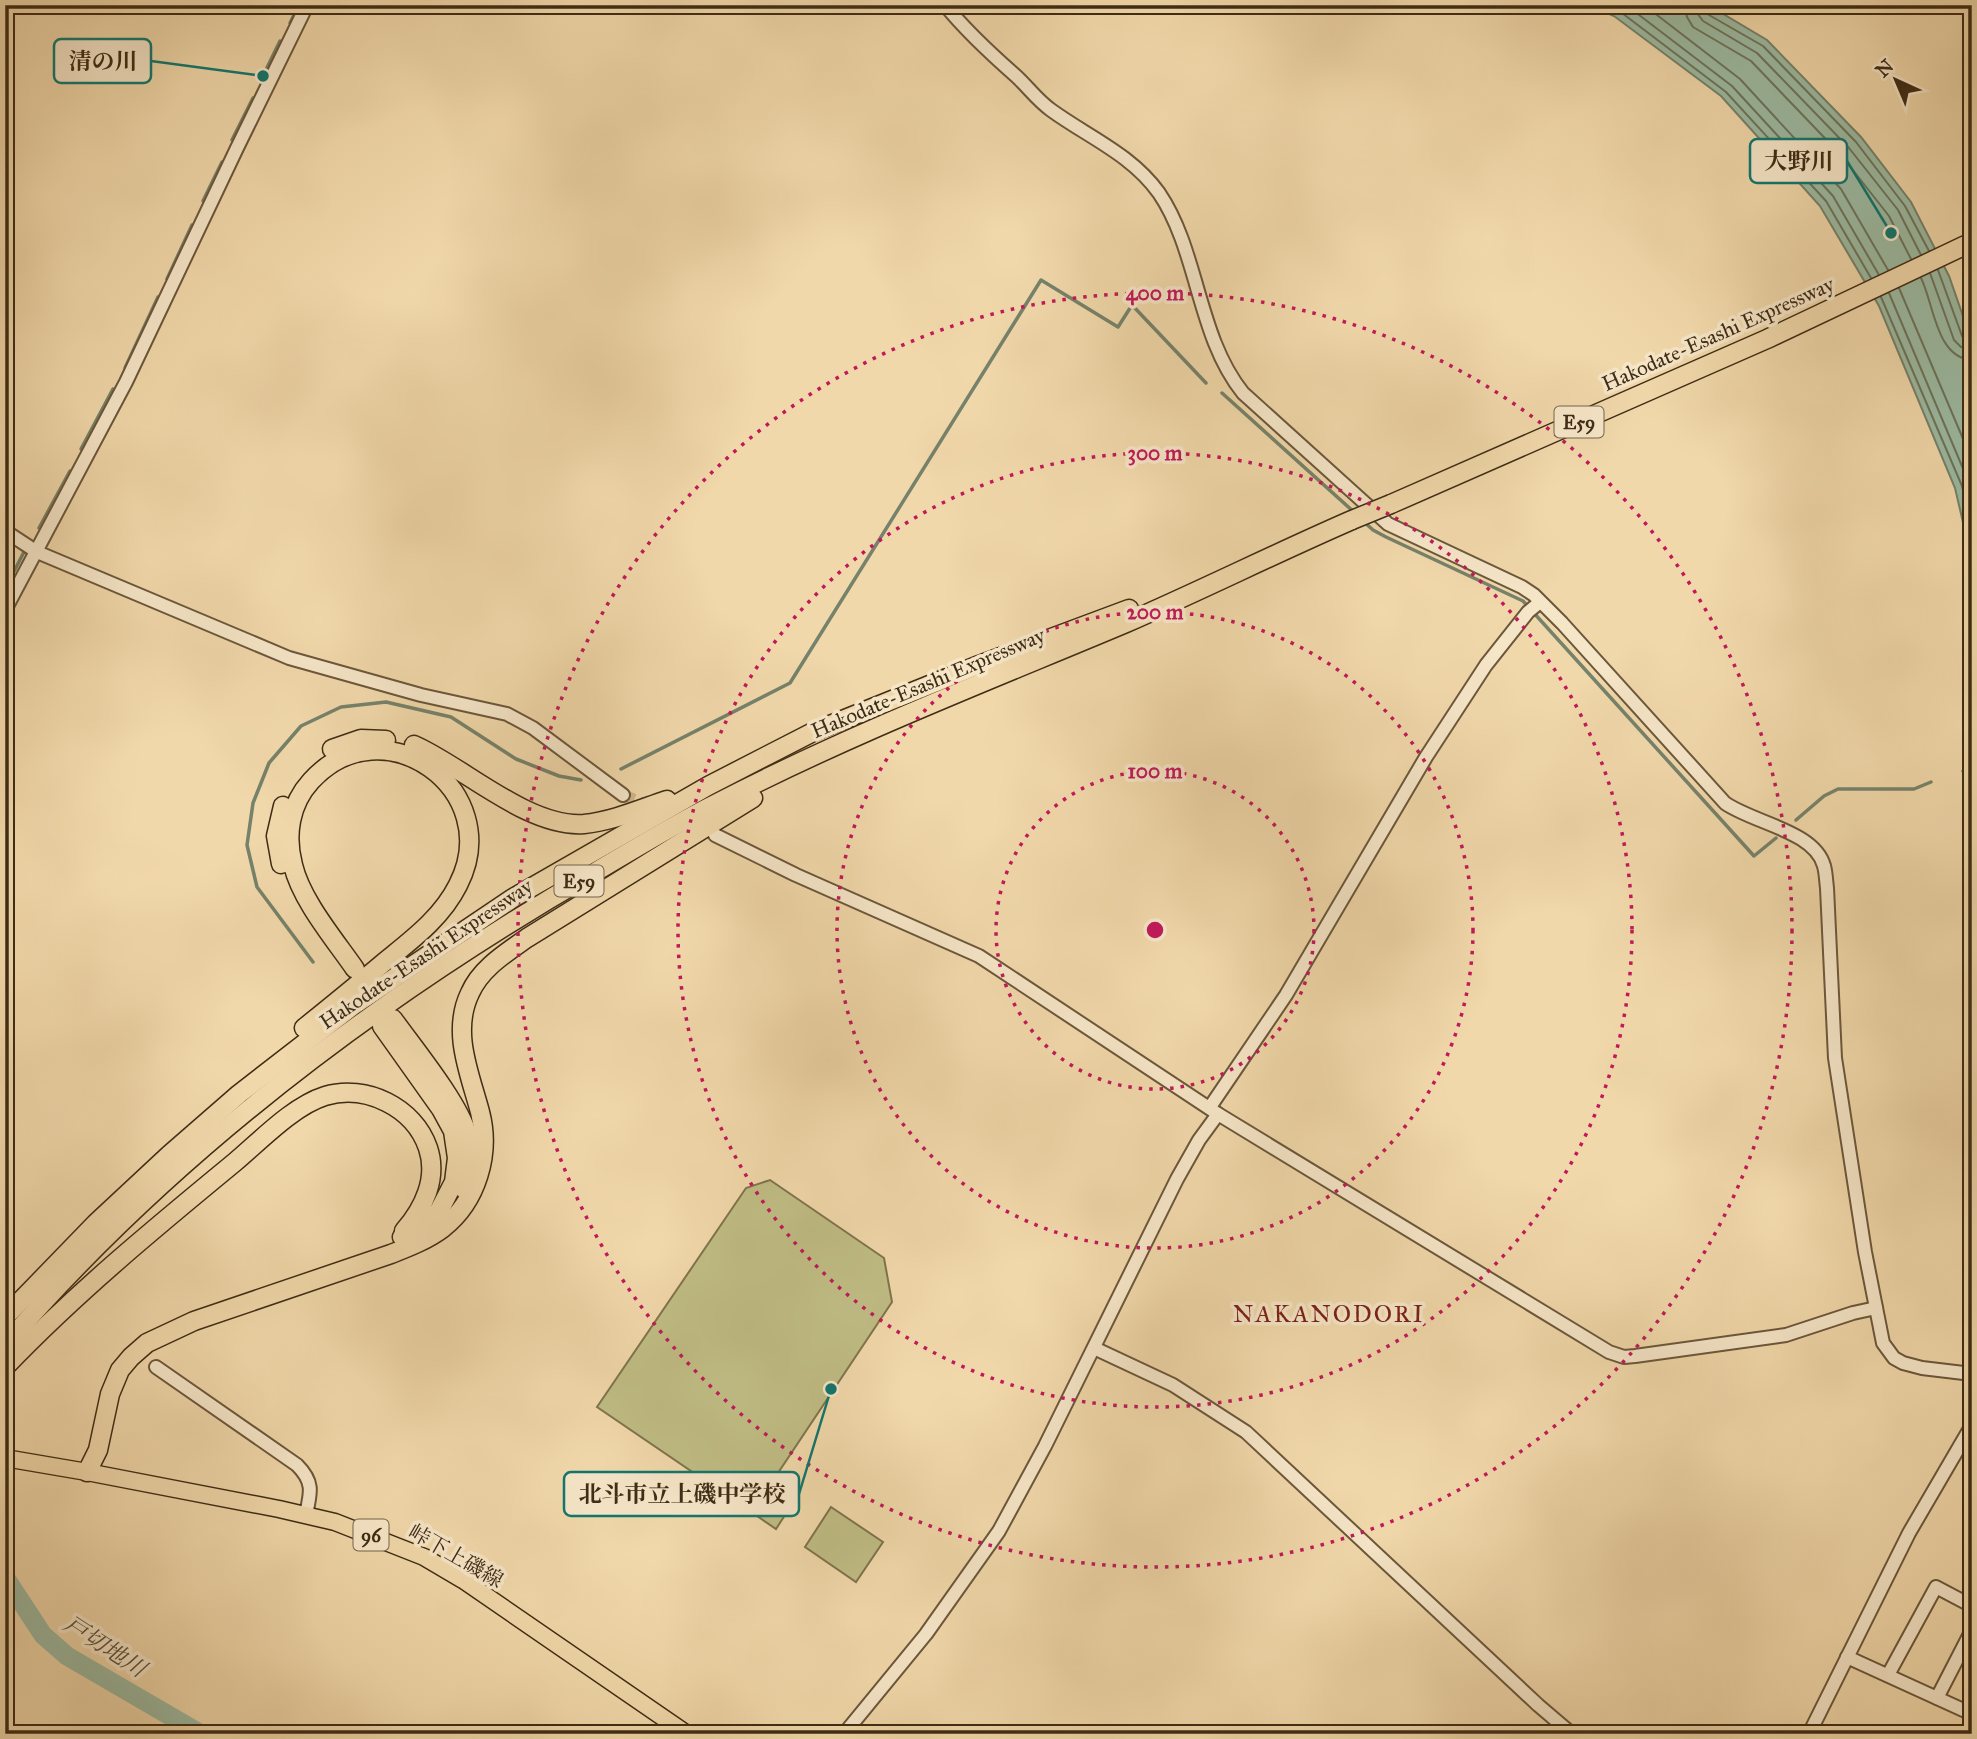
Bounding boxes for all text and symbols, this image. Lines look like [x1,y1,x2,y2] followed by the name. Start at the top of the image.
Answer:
[54,39,151,83] callout: 清の川
[1862,46,1932,116] north arrow
[69,47,138,75] text: 清の川
[1871,54,1898,82] text: N
[1750,139,1847,183] callout: 大野川
[1765,147,1834,175] text: 大野川
[1598,271,1839,397] street label: Hakodate-Esashi Expressway
[1126,280,1185,306] text: 400 m
[1554,406,1604,438] road number: E59
[1127,440,1183,466] text: 300 m
[1127,599,1184,625] text: 200 m
[807,621,1050,744] street label: Hakodate-Esashi Expressway
[1128,758,1183,784] text: 100 m
[554,866,604,897] road number: E59
[314,872,538,1035] street label: Hakodate-Esashi Expressway
[1143,918,1167,942] centre of rings
[1233,1299,1425,1329] district label: NAKANODORI
[564,1472,799,1516] callout: 北斗市立上磯中学校
[579,1480,786,1508] text: 北斗市立上磯中学校
[404,1518,508,1594] street label: 峠下上磯線
[354,1520,388,1550] road number: 96
[59,1609,154,1684] water label: 戸切地川

